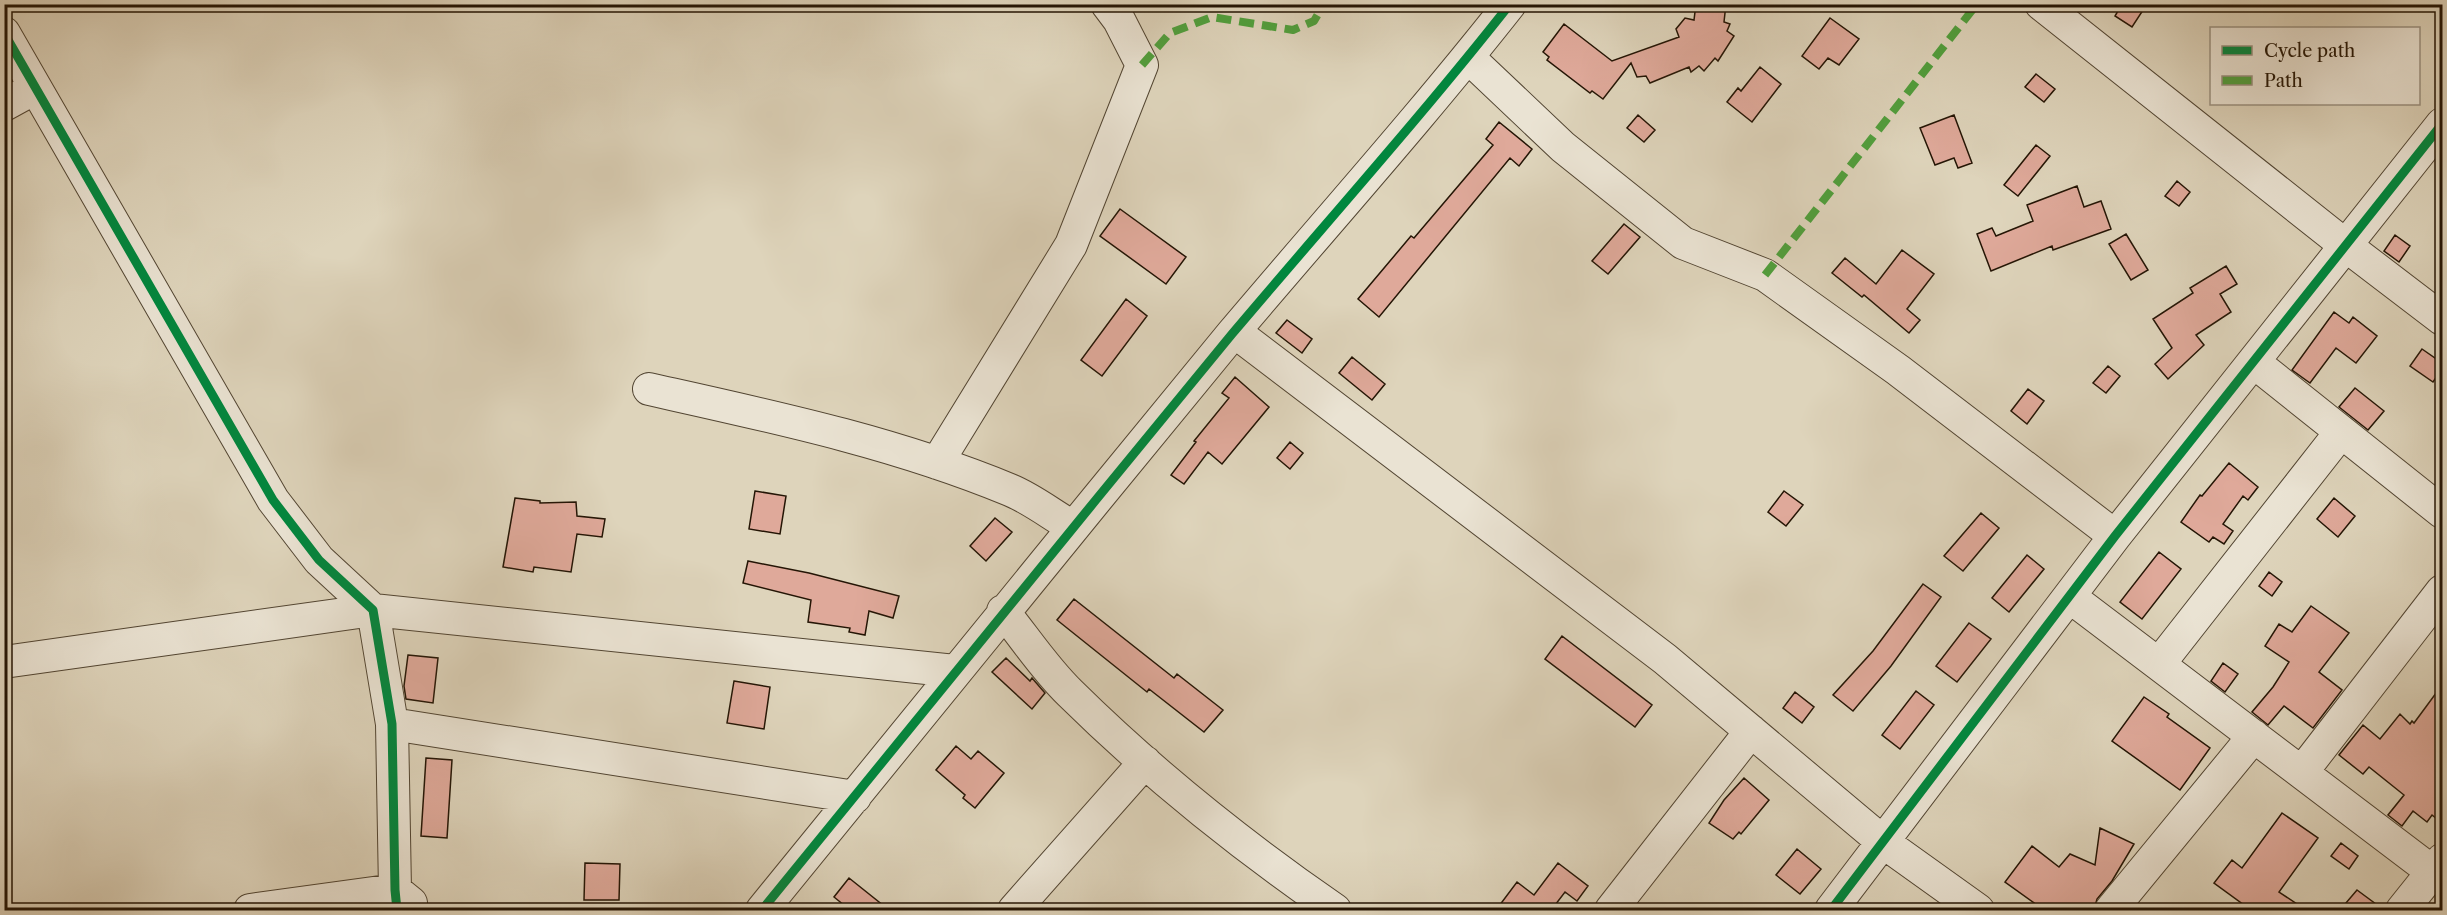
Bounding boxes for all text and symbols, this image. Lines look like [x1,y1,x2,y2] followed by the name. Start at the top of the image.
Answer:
[2210,27,2420,105] legend
[2264,40,2355,62] text: Cycle path
[2264,70,2303,92] text: Path

